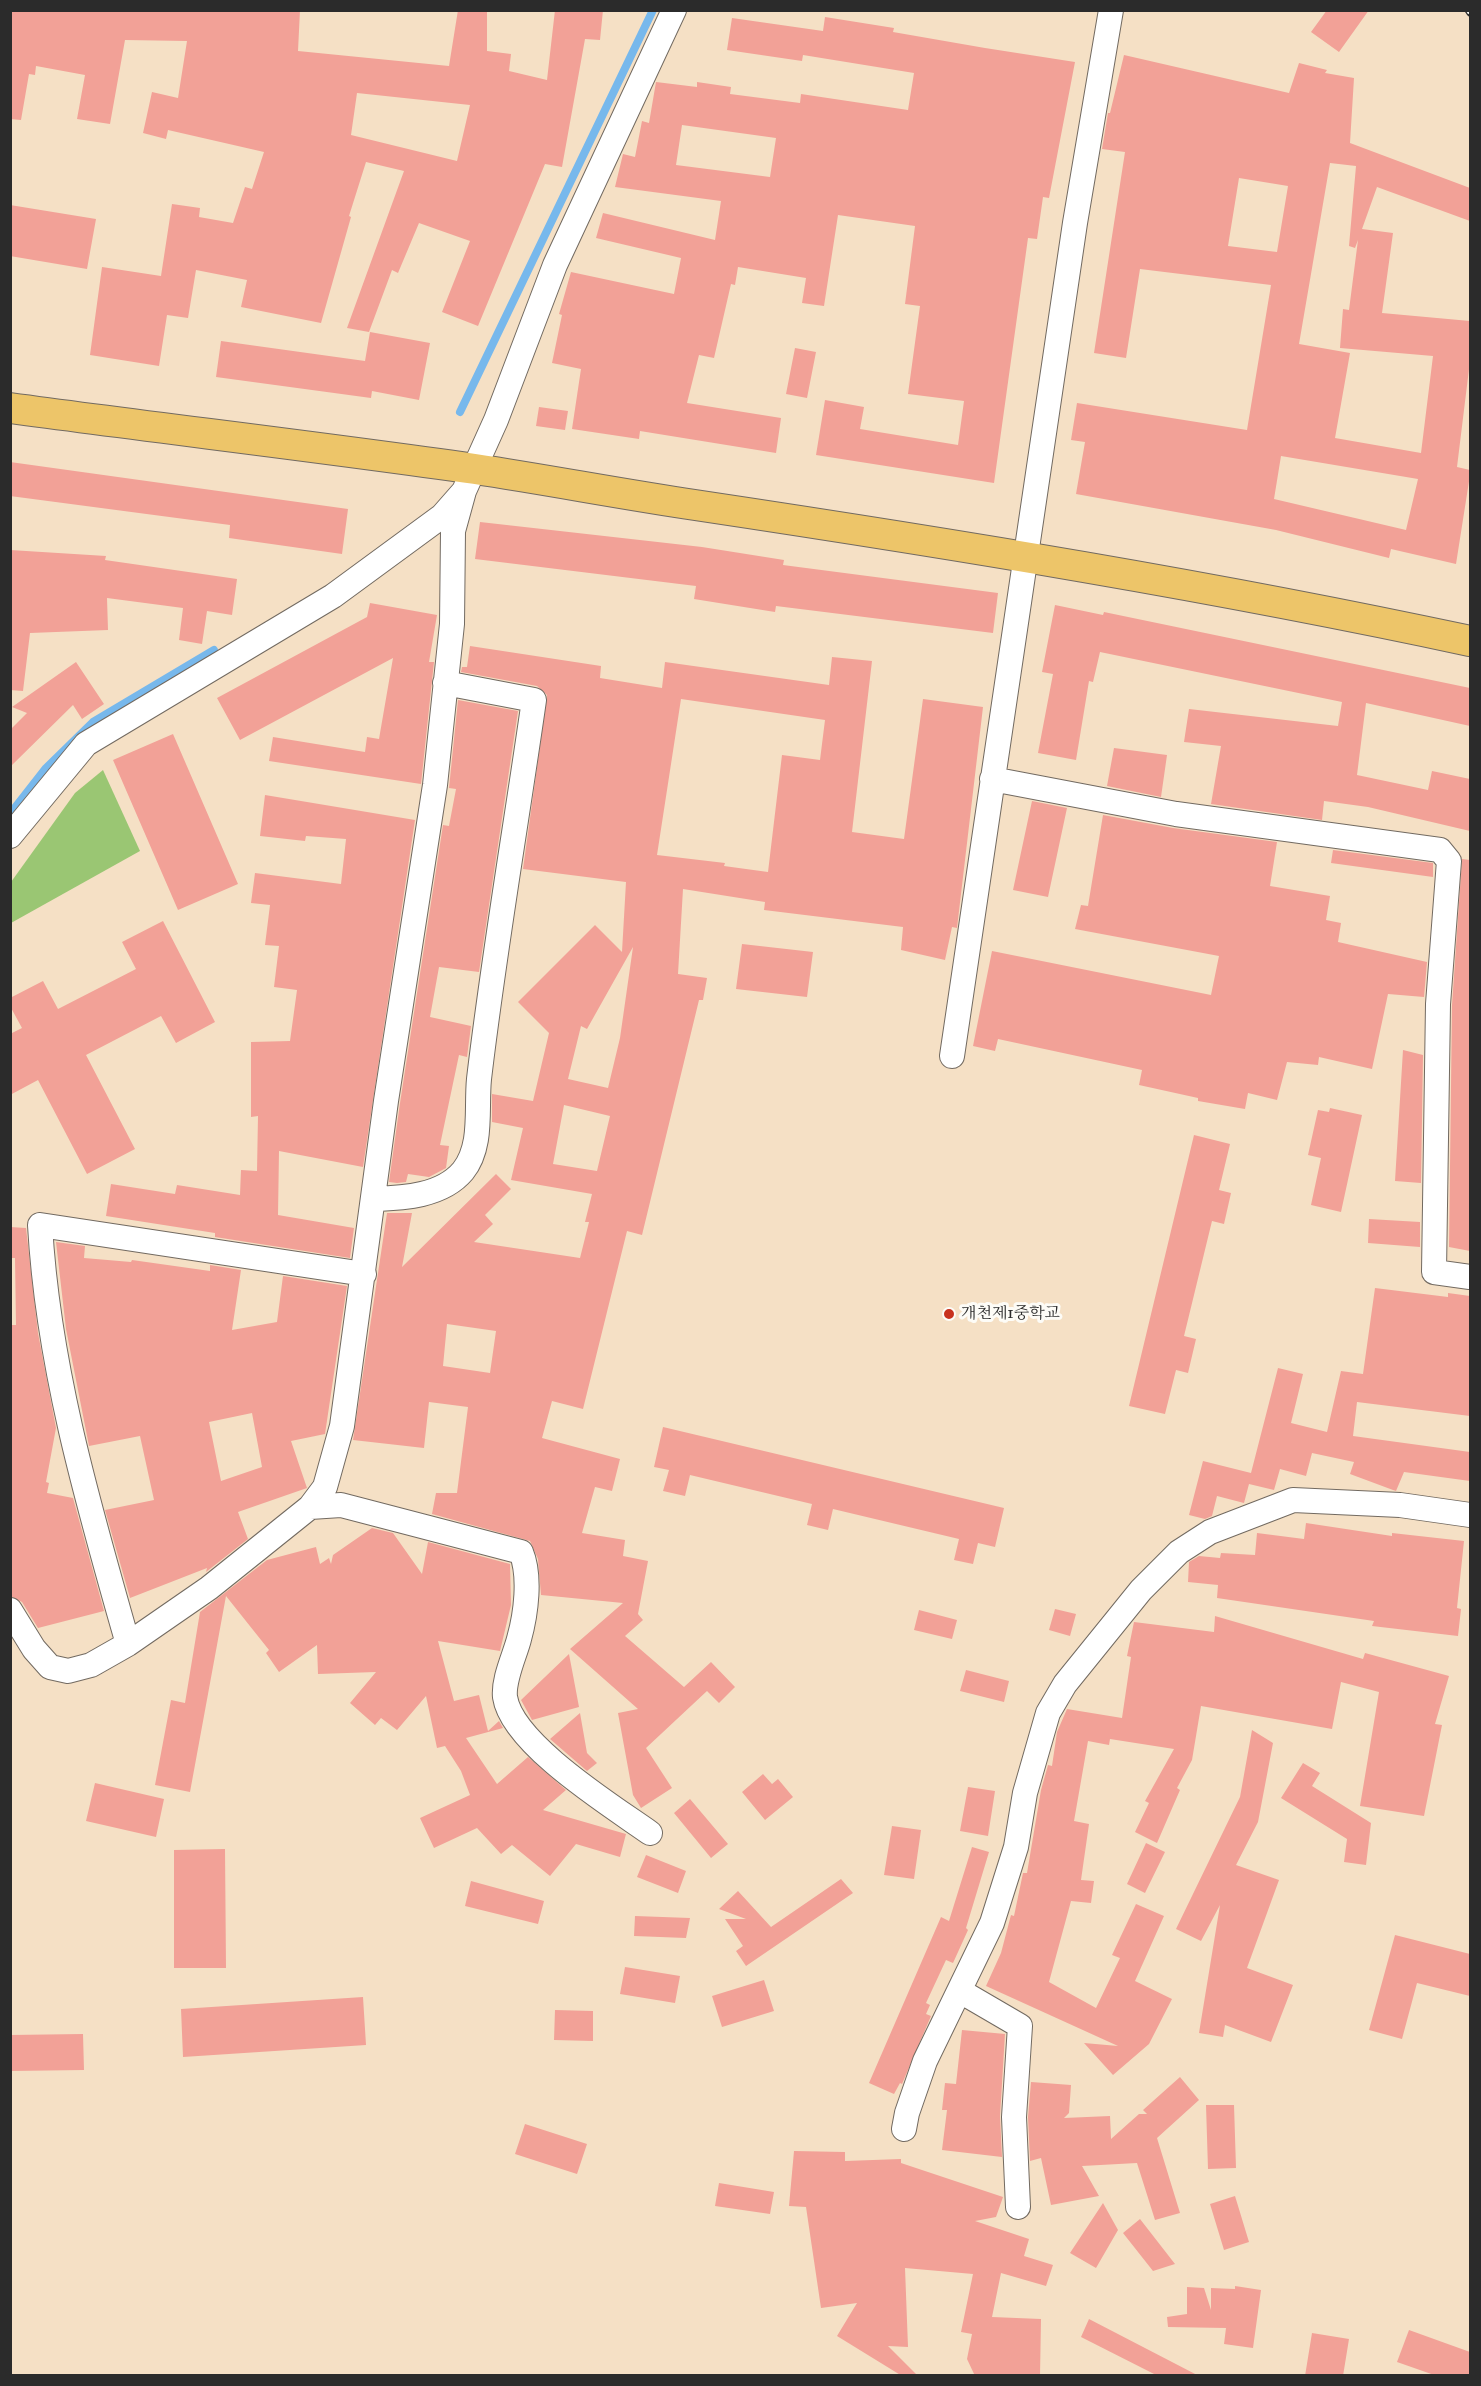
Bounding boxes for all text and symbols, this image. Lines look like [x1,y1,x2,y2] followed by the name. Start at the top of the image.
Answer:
[961,1304,1060,1324] place label: 개천제1중학교
[942,1307,956,1321] marker: 개천제1중학교

